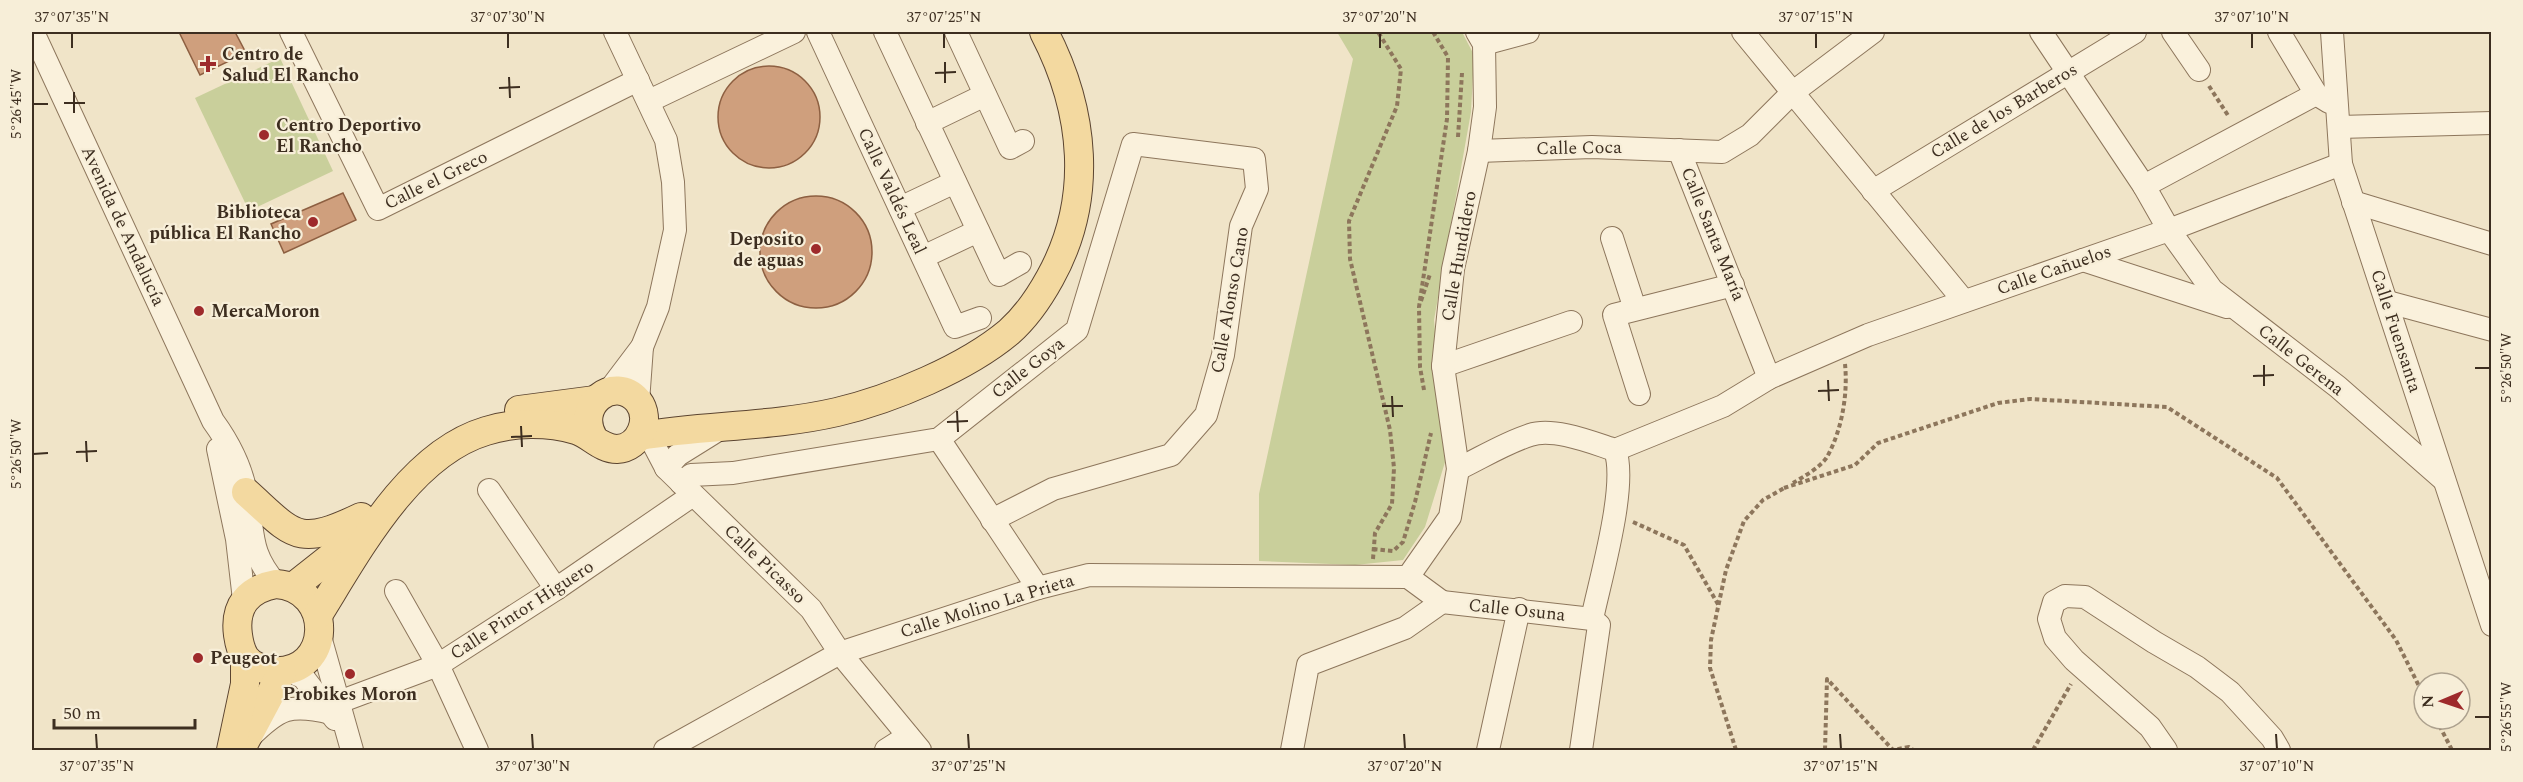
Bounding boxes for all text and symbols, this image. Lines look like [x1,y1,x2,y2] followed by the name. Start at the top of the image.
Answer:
[35,6,110,29] text: 37°07'35"N
[471,6,546,29] text: 37°07'30"N
[907,6,982,29] text: 37°07'25"N
[1343,6,1418,29] text: 37°07'20"N
[1779,6,1854,29] text: 37°07'15"N
[2215,6,2290,29] text: 37°07'10"N
[222,41,359,89] place label: Centro de Salud El Rancho
[199,55,217,73] marker: Centro de Salud El Rancho
[1925,56,2083,166] street label: Calle de los Barberos
[5,69,28,139] text: 5°26'45"W
[276,112,421,160] place label: Centro Deportivo El Rancho
[851,123,933,259] street label: Calle Valdés Leal
[257,128,271,142] marker: Centro Deportivo El Rancho
[1536,134,1622,162] street label: Calle Coca
[74,141,172,311] street label: Avenida de Andalucía
[380,143,492,217] street label: Calle el Greco
[1674,163,1752,305] street label: Calle Santa María
[1434,189,1484,323] street label: Calle Hundidero
[149,199,302,247] place label: Biblioteca pública El Rancho
[306,215,320,229] marker: Biblioteca pública El Rancho
[1204,225,1256,375] street label: Calle Alonso Cano
[729,226,804,274] place label: Deposito de aguas
[1993,238,2115,302] street label: Calle Cañuelos
[809,242,823,256] marker: Deposito de aguas
[2363,266,2429,396] street label: Calle Fuensanta
[211,298,320,325] place label: MercaMoron
[192,304,206,318] marker: MercaMoron
[2252,318,2350,403] street label: Calle Gerena
[986,331,1071,405] street label: Calle Goya
[2495,333,2518,403] text: 5°26'50"W
[5,419,28,489] text: 5°26'50"W
[718,518,812,610] street label: Calle Picasso
[445,553,599,667] street label: Calle Pintor Higuero
[897,567,1078,645] street label: Calle Molino La Prieta
[1467,591,1567,629] street label: Calle Osuna
[210,645,277,672] place label: Peugeot
[191,651,205,665] marker: Peugeot
[343,667,357,681] marker: Probikes Moron
[2412,671,2472,731] north arrow
[283,681,417,708] place label: Probikes Moron
[2495,682,2518,752] text: 5°26'55"W
[54,692,195,730] scale bar
[2416,695,2440,708] text: N
[63,700,101,727] text: 50 m
[60,755,135,778] text: 37°07'35"N
[496,755,571,778] text: 37°07'30"N
[932,755,1007,778] text: 37°07'25"N
[1368,755,1443,778] text: 37°07'20"N
[1804,755,1879,778] text: 37°07'15"N
[2240,755,2315,778] text: 37°07'10"N

